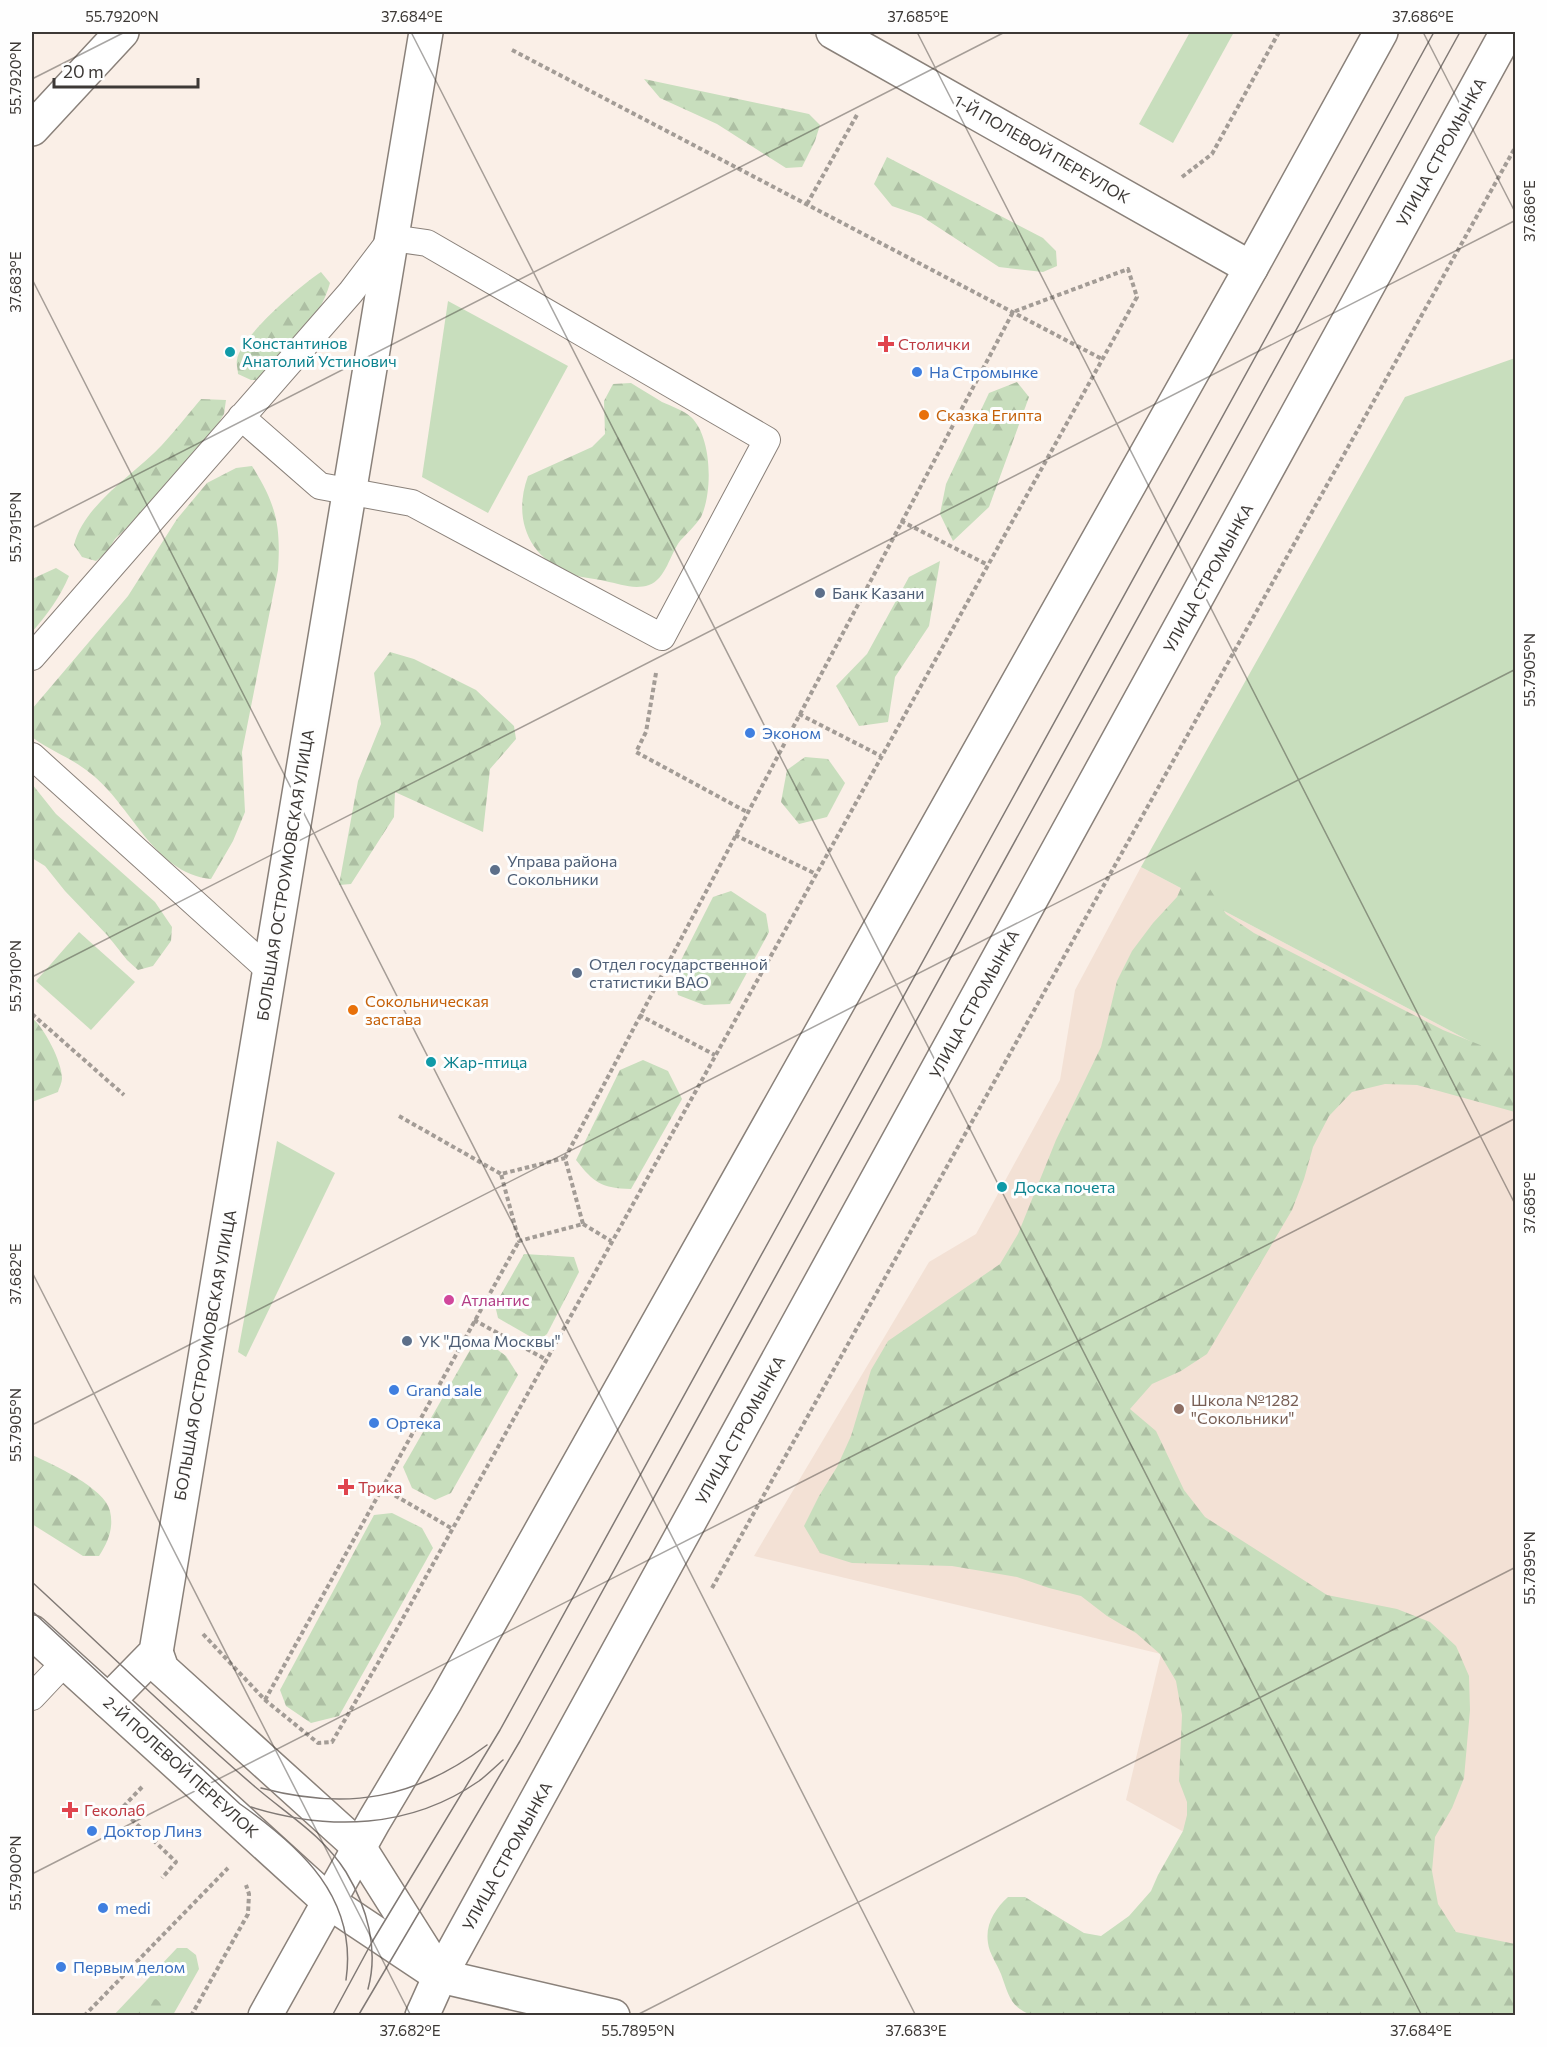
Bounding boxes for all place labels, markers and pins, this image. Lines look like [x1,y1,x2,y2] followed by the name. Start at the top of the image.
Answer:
[242,333,397,370] place label: Константинов Анатолий Устинович
[898,334,970,353] place label: Столички
[879,337,893,351] marker: Столички
[223,345,237,359] marker: Константинов Анатолий Устинович
[929,362,1038,381] place label: На Стромынке
[910,365,924,379] marker: На Стромынке
[936,405,1042,424] place label: Сказка Египта
[917,408,931,422] marker: Сказка Египта
[832,583,924,602] place label: Банк Казани
[813,586,827,600] marker: Банк Казани
[762,723,821,742] place label: Эконом
[743,726,757,740] marker: Эконом
[507,851,617,888] place label: Управа района Сокольники
[488,863,502,877] marker: Управа района Сокольники
[589,954,768,991] place label: Отдел государственной статистики ВАО
[570,966,584,980] marker: Отдел государственной статистики ВАО
[365,991,489,1028] place label: Сокольническая застава
[346,1003,360,1017] marker: Сокольническая застава
[443,1052,527,1071] place label: Жар-птица
[424,1055,438,1069] marker: Жар-птица
[1014,1177,1115,1196] place label: Доска почета
[995,1180,1009,1194] marker: Доска почета
[461,1290,530,1309] place label: Атлантис
[442,1293,456,1307] marker: Атлантис
[419,1331,561,1350] place label: УК "Дома Москвы"
[400,1334,414,1348] marker: УК "Дома Москвы"
[406,1380,482,1399] place label: Grand sale
[387,1383,401,1397] marker: Grand sale
[1191,1390,1299,1427] place label: Школа №1282 "Сокольники"
[1172,1402,1186,1416] marker: Школа №1282 "Сокольники"
[386,1413,441,1432] place label: Ортека
[367,1416,381,1430] marker: Ортека
[358,1477,402,1496] place label: Трика
[339,1480,353,1494] marker: Трика
[84,1800,145,1819] place label: Геколаб
[61,1801,79,1819] marker: Геколаб
[104,1821,202,1840] place label: Доктор Линз
[85,1824,99,1838] marker: Доктор Линз
[115,1898,151,1917] place label: medi
[96,1901,110,1915] marker: medi
[73,1957,185,1976] place label: Первым делом
[54,1960,68,1974] marker: Первым делом

